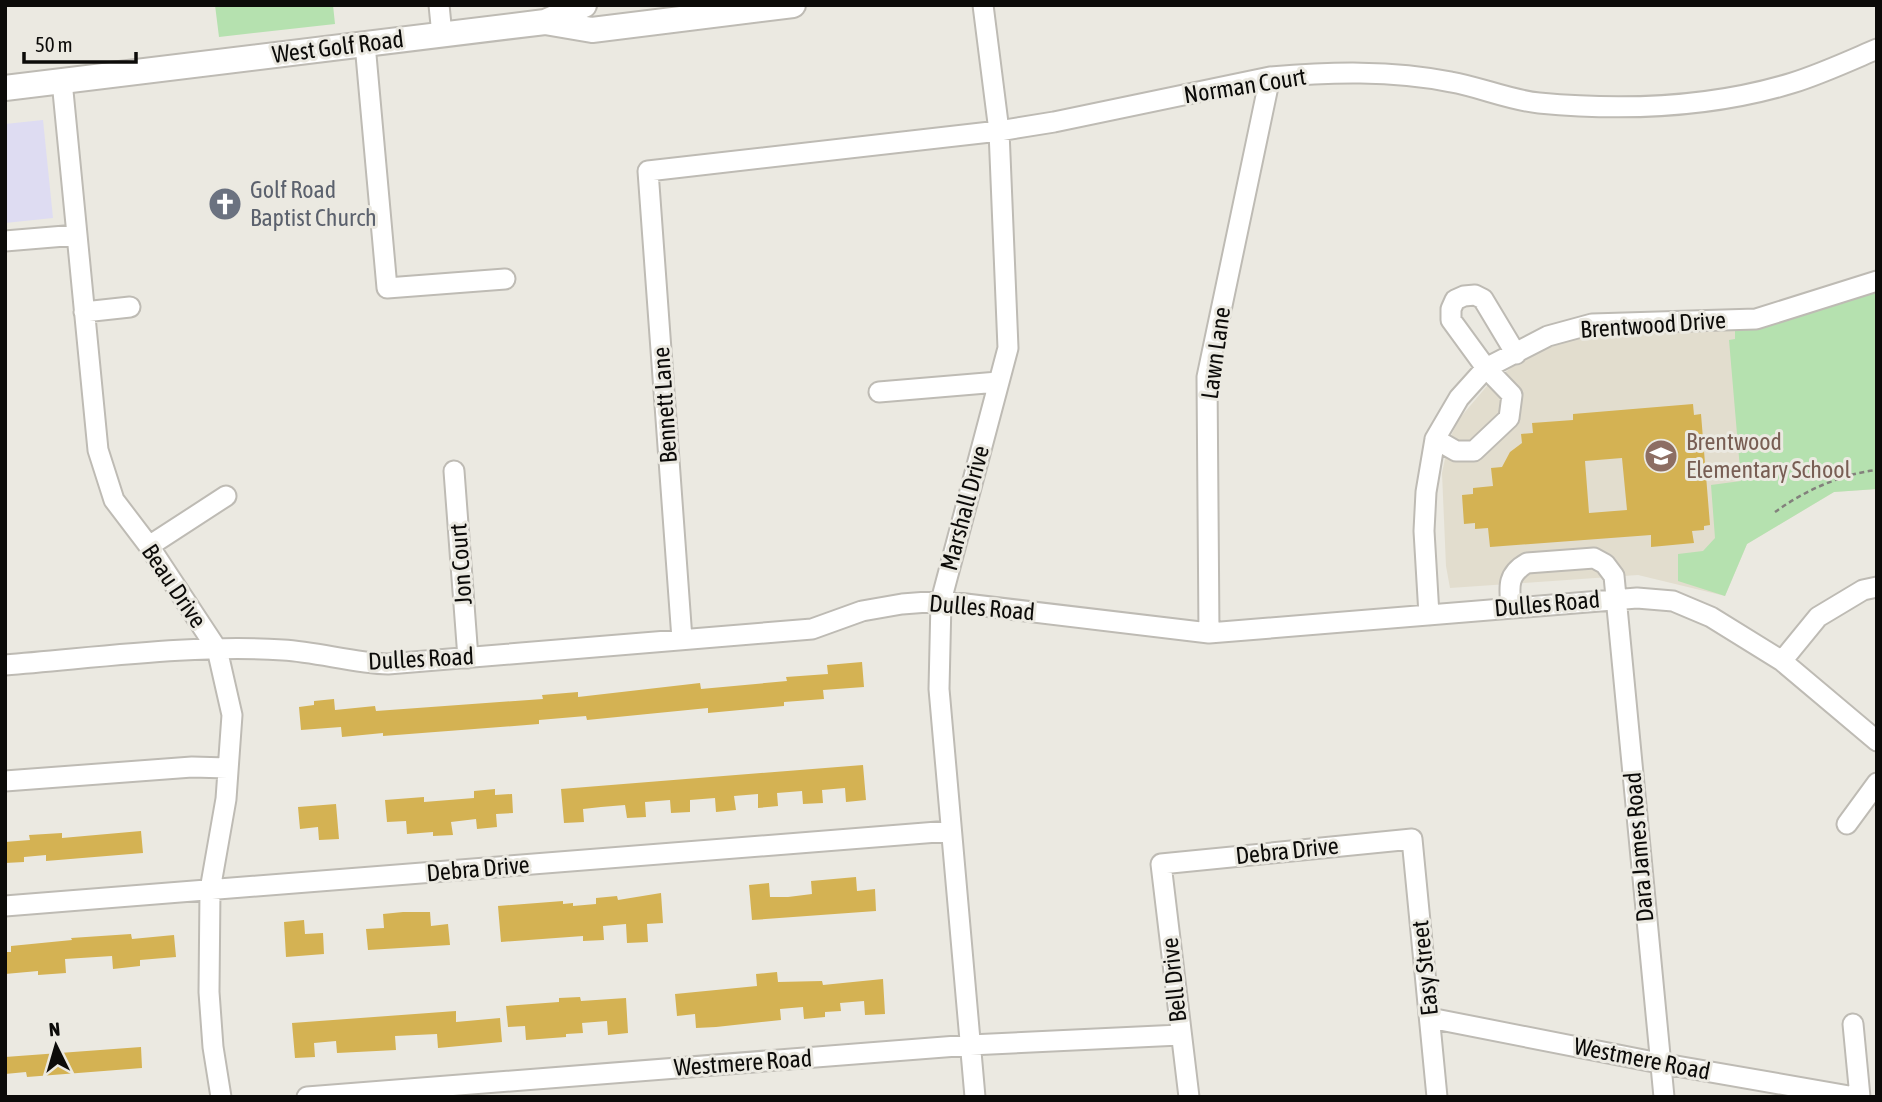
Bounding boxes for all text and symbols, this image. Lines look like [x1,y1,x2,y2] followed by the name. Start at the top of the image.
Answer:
[24,21,136,65] scale bar
[271,25,405,68] street label: West Golf Road
[35,32,73,56] text: 50 m
[1182,63,1308,108] street label: Norman Court
[250,176,377,231] place label: Golf Road Baptist Church
[206,185,244,223] church icon: Golf Road Baptist Church
[1196,305,1235,401] street label: Lawn Lane
[1579,306,1727,343] street label: Brentwood Drive
[647,346,682,464] street label: Bennett Lane
[1686,428,1852,483] place label: Brentwood Elementary School
[1642,437,1680,475] school or university icon: Brentwood Elementary School
[935,442,994,573] street label: Marshall Drive
[444,522,477,606] street label: Jon Court
[137,539,212,633] street label: Beau Drive
[1493,585,1601,622] street label: Dulles Road
[928,589,1036,626] street label: Dulles Road
[367,642,475,675] street label: Dulles Road
[1619,771,1658,923] street label: Dara James Road
[1234,832,1340,869] street label: Debra Drive
[425,851,531,886] street label: Debra Drive
[1406,919,1443,1017] street label: Easy Street
[1156,936,1191,1024] street label: Bell Drive
[21,1011,91,1081] north arrow
[48,1018,61,1041] text: N
[1572,1032,1713,1085] street label: Westmere Road
[673,1044,813,1081] street label: Westmere Road

